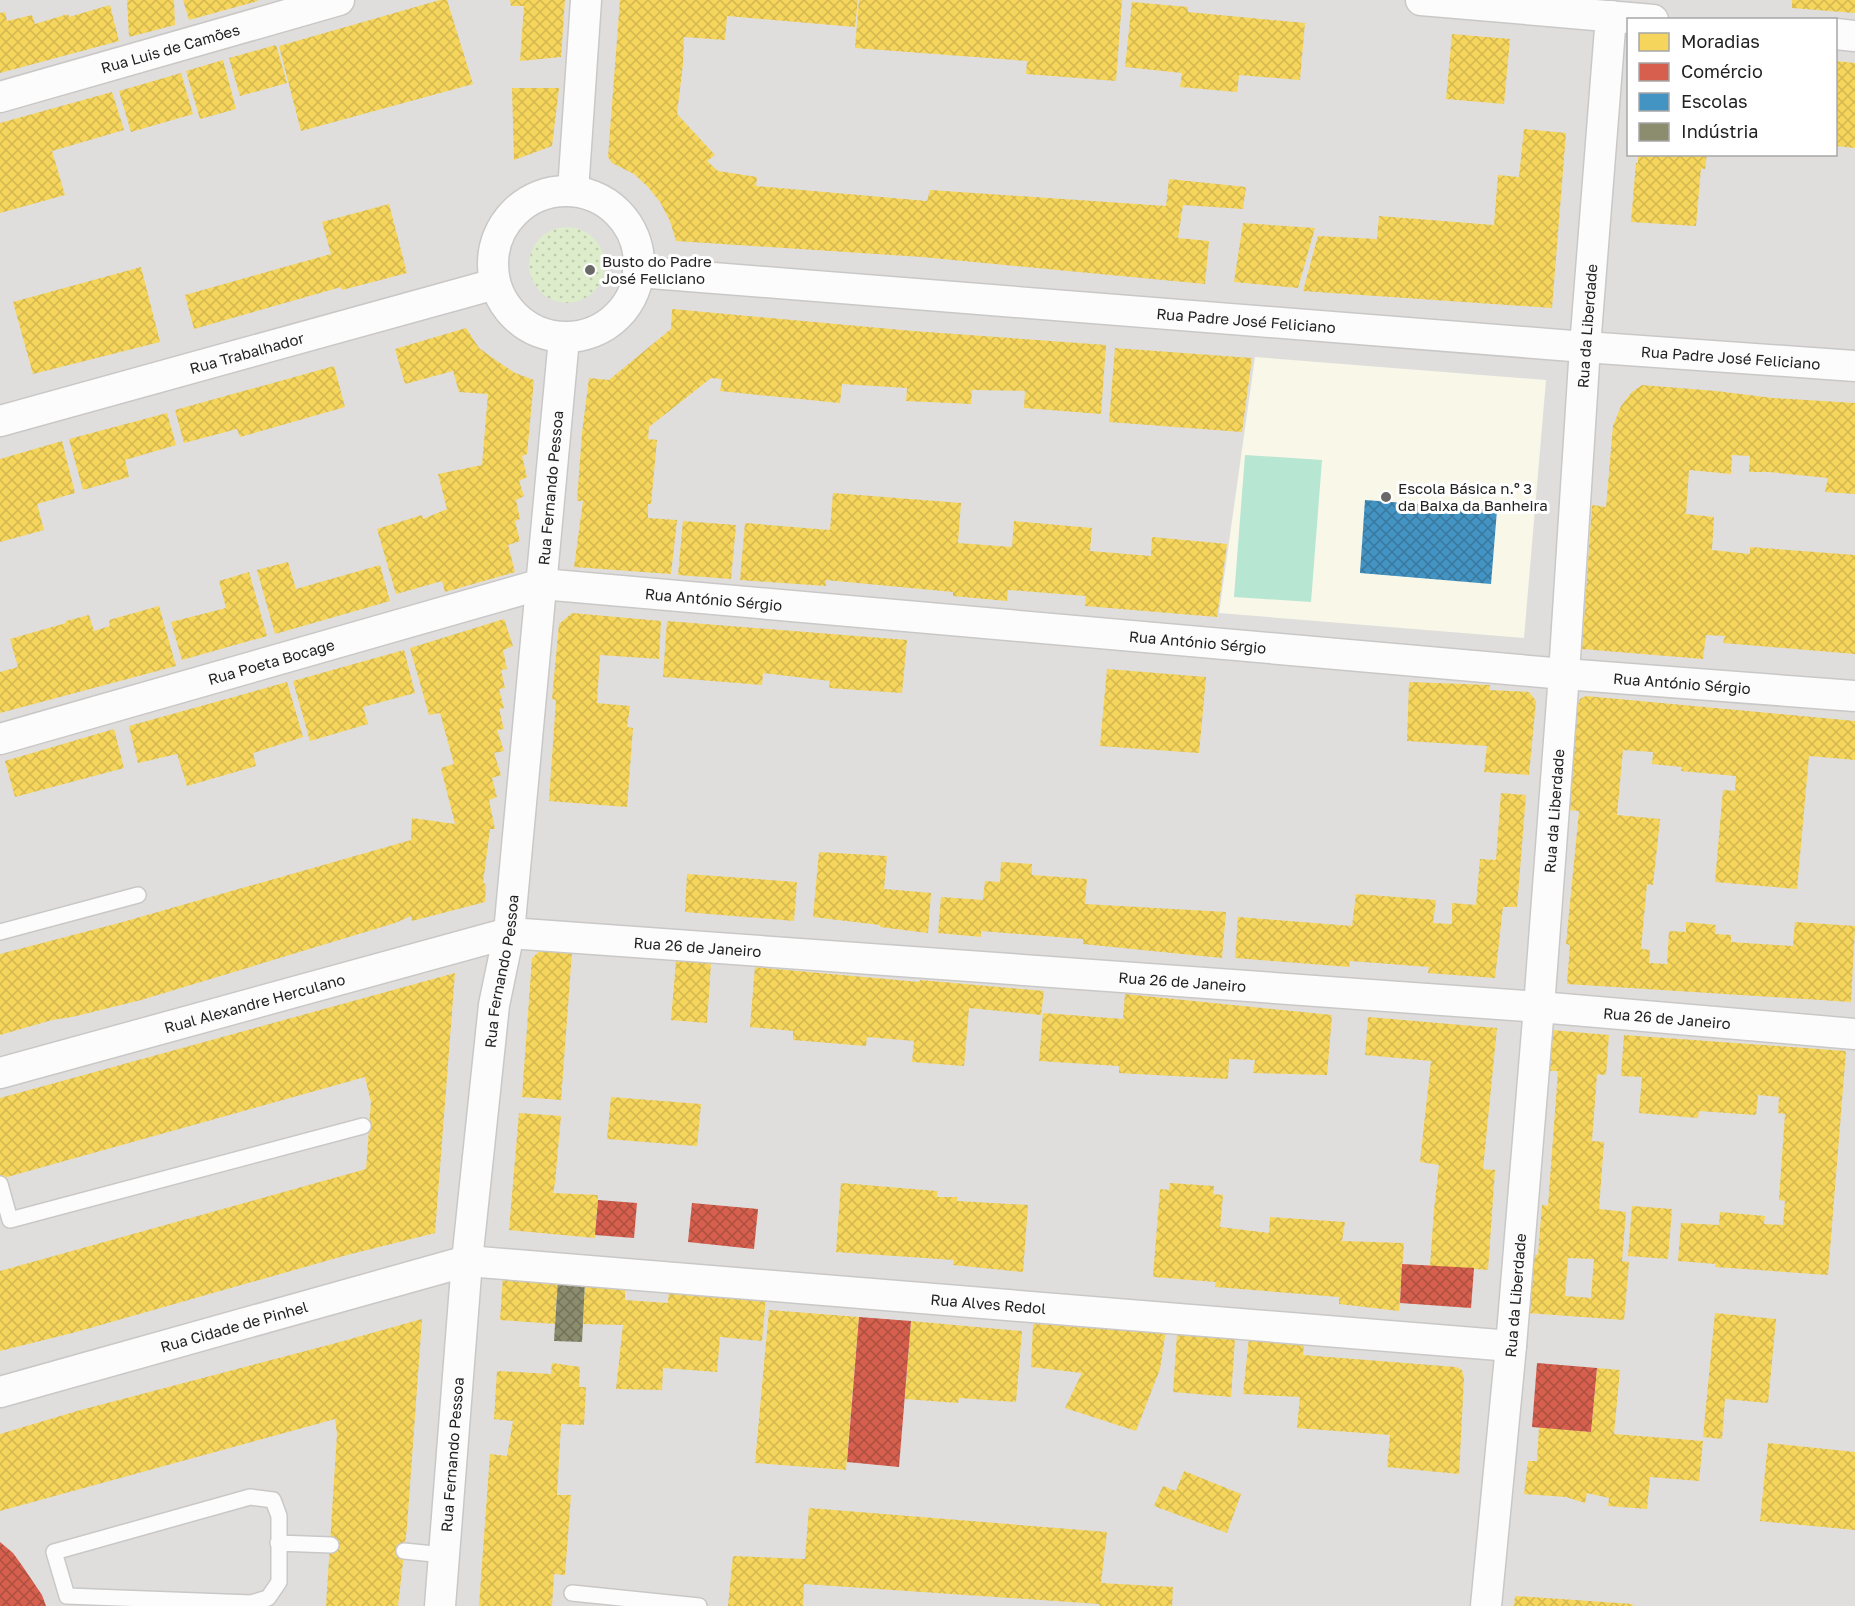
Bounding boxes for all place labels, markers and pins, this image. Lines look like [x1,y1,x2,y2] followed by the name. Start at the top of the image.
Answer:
[602,252,712,287] place label: Busto do Padre José Feliciano
[583,263,597,277] marker: Busto do Padre José Feliciano
[1398,479,1548,514] place label: Escola Básica n.º 3 da Baixa da Banheira
[1379,490,1393,504] marker: Escola Básica n.º 3 da Baixa da Banheira

